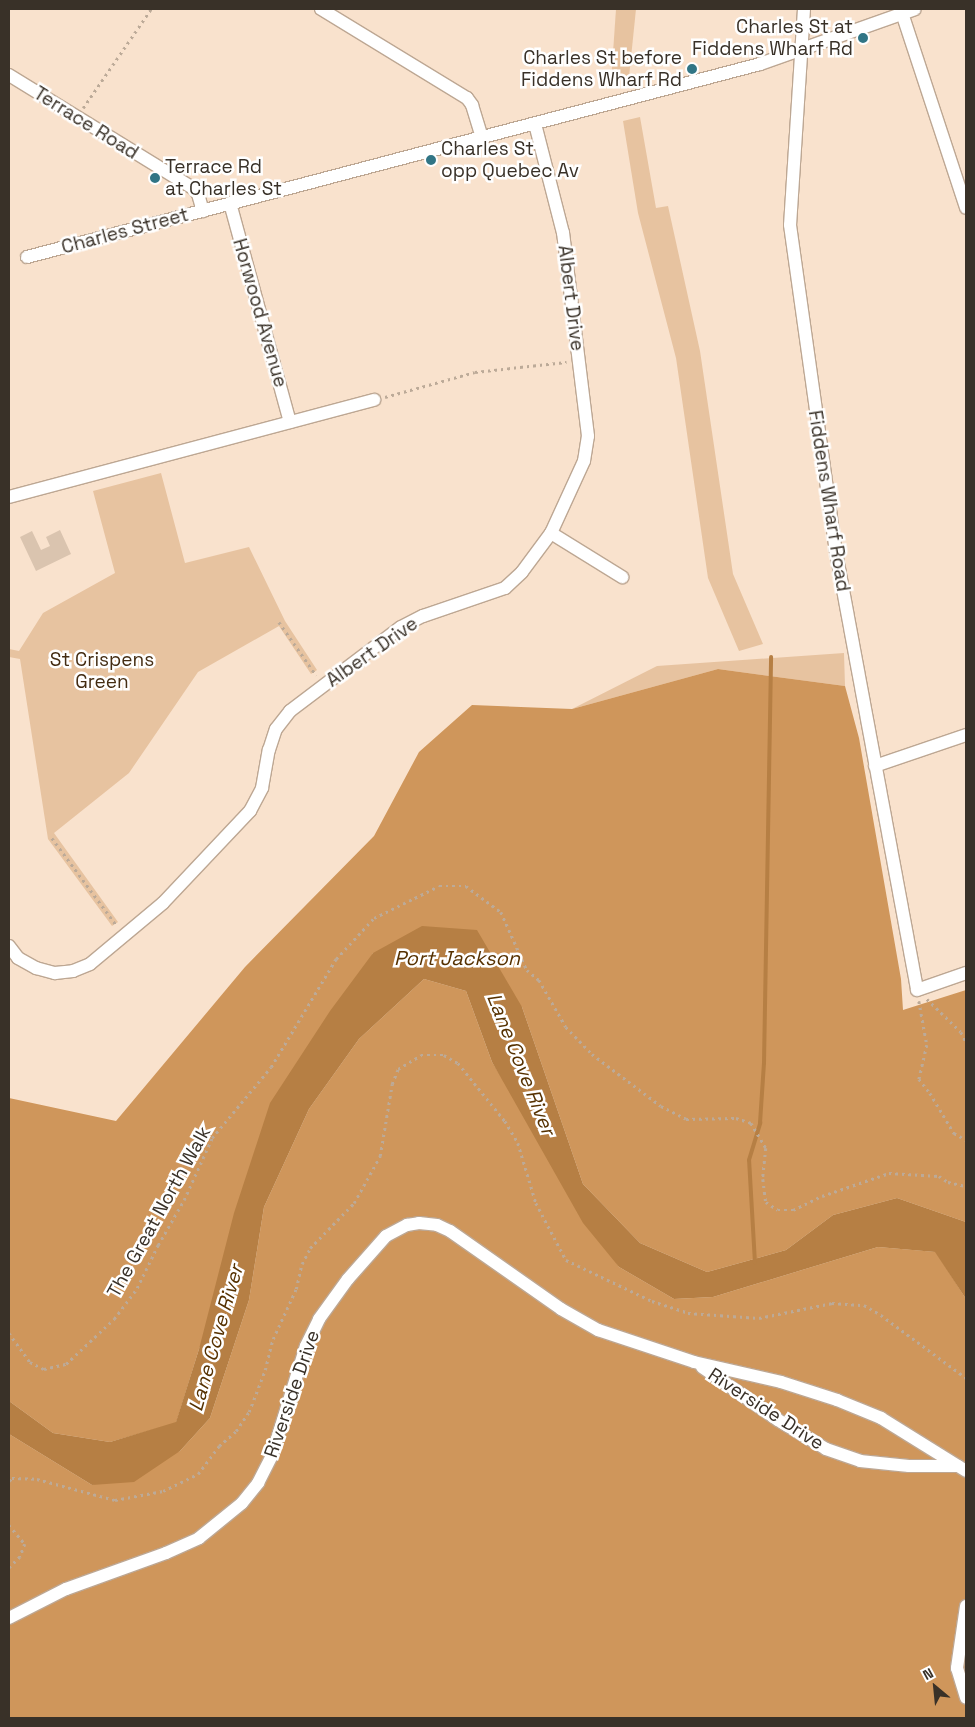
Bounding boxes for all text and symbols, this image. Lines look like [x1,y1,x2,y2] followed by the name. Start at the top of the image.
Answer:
[692,16,853,60] place label: Charles St at Fiddens Wharf Rd
[857,32,869,44] marker: Charles St at Fiddens Wharf Rd
[521,47,682,91] place label: Charles St before Fiddens Wharf Rd
[686,63,698,75] marker: Charles St before Fiddens Wharf Rd
[29,82,143,164] street label: Terrace Road
[441,138,579,182] place label: Charles St opp Quebec Av
[425,154,437,166] marker: Charles St opp Quebec Av
[165,156,282,200] place label: Terrace Rd at Charles St
[149,172,161,184] marker: Terrace Rd at Charles St
[59,203,191,259] street label: Charles Street
[228,236,292,390] street label: Horwood Avenue
[553,244,589,352] street label: Albert Drive
[803,409,855,593] street label: Fiddens Wharf Road
[322,612,422,692] street label: Albert Drive
[50,649,154,693] park label: St Crispens Green
[394,946,520,970] water label: Port Jackson
[482,989,560,1139] water label: Lane Cove River
[102,1122,216,1302] street label: The Great North Walk
[184,1262,248,1414] water label: Lane Cove River
[260,1327,324,1461] street label: Riverside Drive
[704,1363,828,1455] street label: Riverside Drive
[910,1662,960,1712] north arrow
[920,1664,936,1684] text: N

